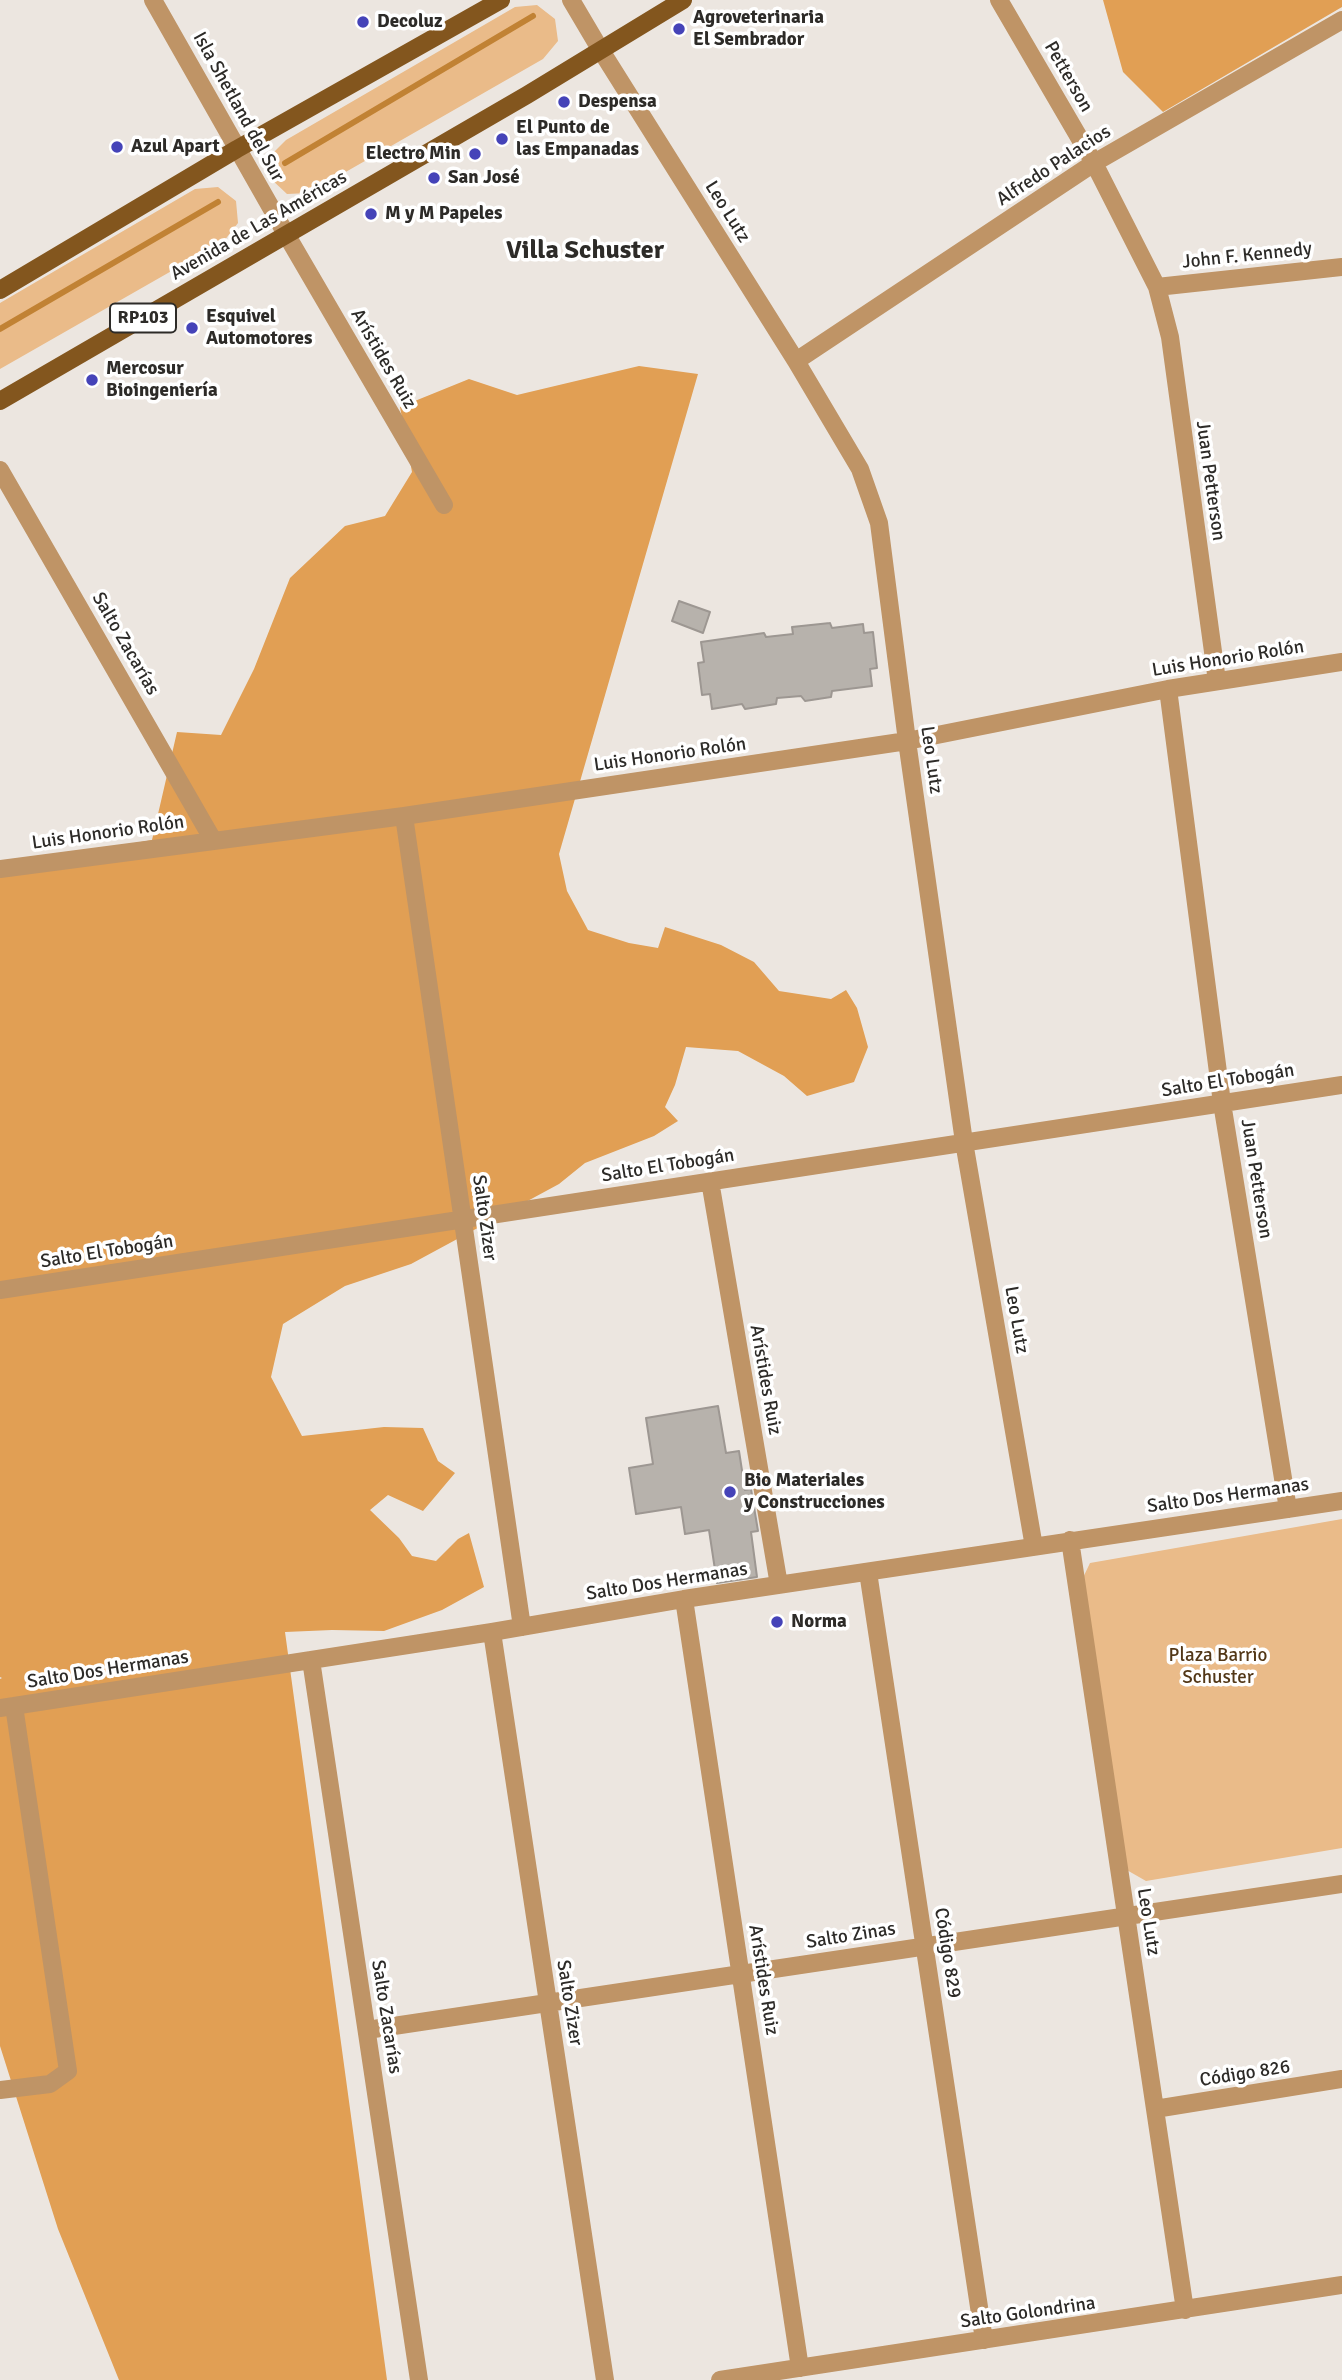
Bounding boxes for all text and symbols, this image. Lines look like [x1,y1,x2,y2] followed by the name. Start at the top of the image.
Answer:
[693,7,824,51] place label: Agroveterinaria El Sembrador
[377,11,443,33] place label: Decoluz
[355,14,371,30] marker: Decoluz
[671,21,687,37] marker: Agroveterinaria El Sembrador
[187,28,289,186] street label: Isla Shetland del Sur
[1039,38,1097,116] street label: Petterson
[578,91,657,113] place label: Despensa
[556,94,572,110] marker: Despensa
[516,117,639,161] place label: El Punto de las Empanadas
[993,121,1115,211] street label: Alfredo Palacios
[494,131,510,147] marker: El Punto de las Empanadas
[131,136,220,158] place label: Azul Apart
[109,139,125,155] marker: Azul Apart
[366,143,461,165] place label: Electro Min
[467,146,483,162] marker: Electro Min
[167,166,351,286] street label: Avenida de Las Américas
[448,167,520,189] place label: San José
[426,170,442,186] marker: San José
[699,177,755,247] street label: Leo Lutz
[385,203,502,225] place label: M y M Papeles
[363,206,379,222] marker: M y M Papeles
[506,235,664,267] district label: Villa Schuster
[1181,238,1313,274] street label: John F. Kennedy
[110,304,176,332] road number: RP103
[345,305,421,413] street label: Arístides Ruiz
[206,306,312,350] place label: Esquivel Automotores
[184,320,200,336] marker: Esquivel Automotores
[106,358,218,402] place label: Mercosur Bioingeniería
[84,372,100,388] marker: Mercosur Bioingeniería
[1190,419,1230,543] street label: Juan Petterson
[86,589,164,699] street label: Salto Zacarías
[1150,636,1306,682] street label: Luis Honorio Rolón
[915,725,947,795] street label: Leo Lutz
[592,733,748,777] street label: Luis Honorio Rolón
[30,811,186,855] street label: Luis Honorio Rolón
[1160,1059,1296,1103] street label: Salto El Tobogán
[1235,1117,1277,1241] street label: Juan Petterson
[600,1144,736,1188] street label: Salto El Tobogán
[467,1174,501,1262] street label: Salto Zizer
[39,1230,175,1274] street label: Salto El Tobogán
[999,1284,1033,1356] street label: Leo Lutz
[744,1323,786,1437] street label: Arístides Ruiz
[744,1470,885,1514] place label: Bio Materiales y Construcciones
[1146,1473,1310,1519] street label: Salto Dos Hermanas
[722,1484,738,1500] marker: Bio Materiales y Construcciones
[585,1558,749,1606] street label: Salto Dos Hermanas
[791,1611,847,1633] place label: Norma
[769,1614,785,1630] marker: Norma
[1169,1645,1267,1689] park label: Plaza Barrio Schuster
[26,1646,190,1694] street label: Salto Dos Hermanas
[1131,1887,1165,1957] street label: Leo Lutz
[929,1906,965,2000] street label: Código 829
[805,1918,897,1954] street label: Salto Zinas
[743,1923,783,2037] street label: Arístides Ruiz
[366,1958,406,2076] street label: Salto Zacarías
[551,1958,587,2048] street label: Salto Zizer
[1198,2056,1292,2092] street label: Código 826
[959,2292,1097,2334] street label: Salto Golondrina

